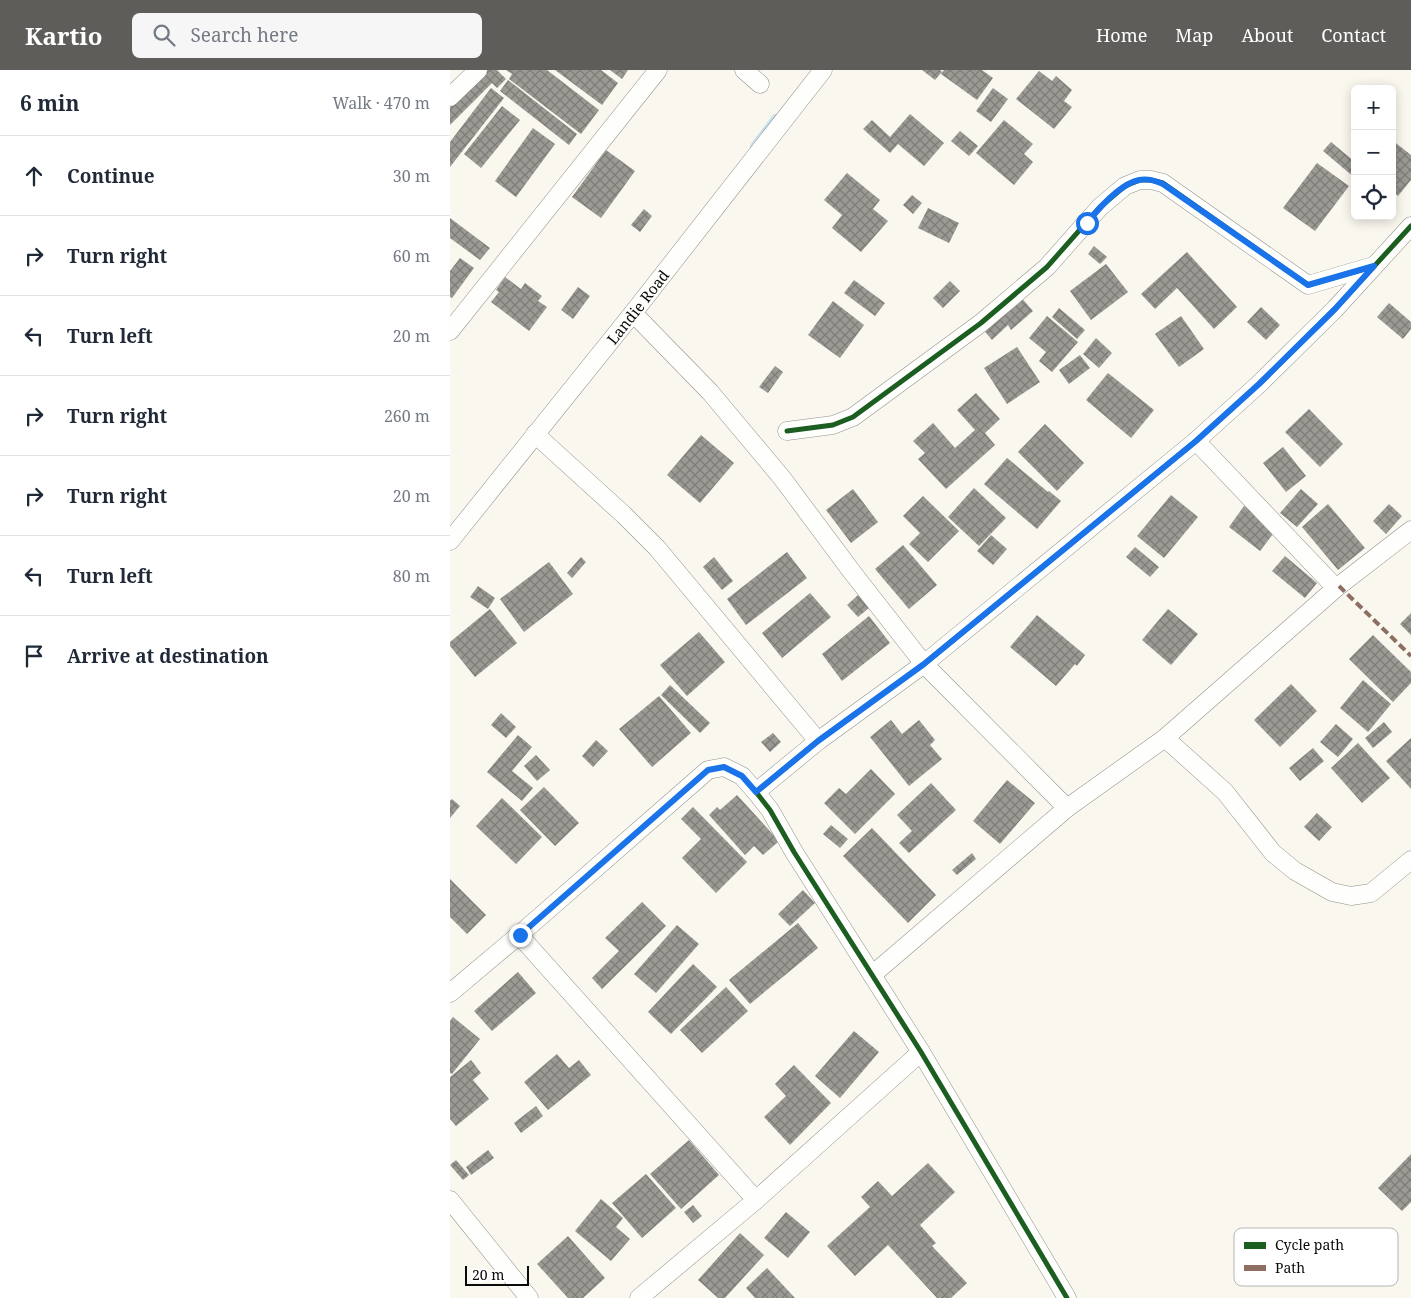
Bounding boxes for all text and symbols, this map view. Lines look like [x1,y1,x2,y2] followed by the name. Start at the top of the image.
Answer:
[132,13,482,58] search box
[25,19,102,52] text: Kartio
[150,21,178,49] icon: search
[190,22,298,48] text: Search here
[1096,23,1147,47] text: Home
[1175,23,1213,47] text: Map
[1241,23,1293,47] text: About
[1321,23,1386,47] text: Contact
[1351,85,1396,220] map controls
[1351,85,1396,130] button: +
[20,89,79,117] text: 6 min
[333,92,430,114] text: Walk · 470 m
[1351,130,1396,175] button: −
[20,162,48,190] icon: ahead
[67,163,155,189] text: Continue
[393,165,430,187] text: 30 m
[1351,175,1396,220] button: locate
[1076,212,1099,235] route start
[20,242,48,270] icon: right
[67,243,167,269] text: Turn right
[393,245,430,267] text: 60 m
[602,266,673,348] street label: Landie Road
[20,322,48,350] icon: left
[67,323,153,349] text: Turn left
[393,325,430,347] text: 20 m
[20,402,48,430] icon: right
[67,403,167,429] text: Turn right
[384,405,430,427] text: 260 m
[20,482,48,510] icon: right
[67,483,167,509] text: Turn right
[393,485,430,507] text: 20 m
[20,562,48,590] icon: left
[67,563,153,589] text: Turn left
[393,565,430,587] text: 80 m
[20,642,48,670] icon: arrive
[67,643,269,669] text: Arrive at destination
[509,924,532,947] route end
[1234,1228,1398,1286] legend
[1275,1235,1344,1254] text: Cycle path
[1275,1258,1305,1277] text: Path
[465,1263,529,1286] scale bar
[472,1265,505,1284] text: 20 m

